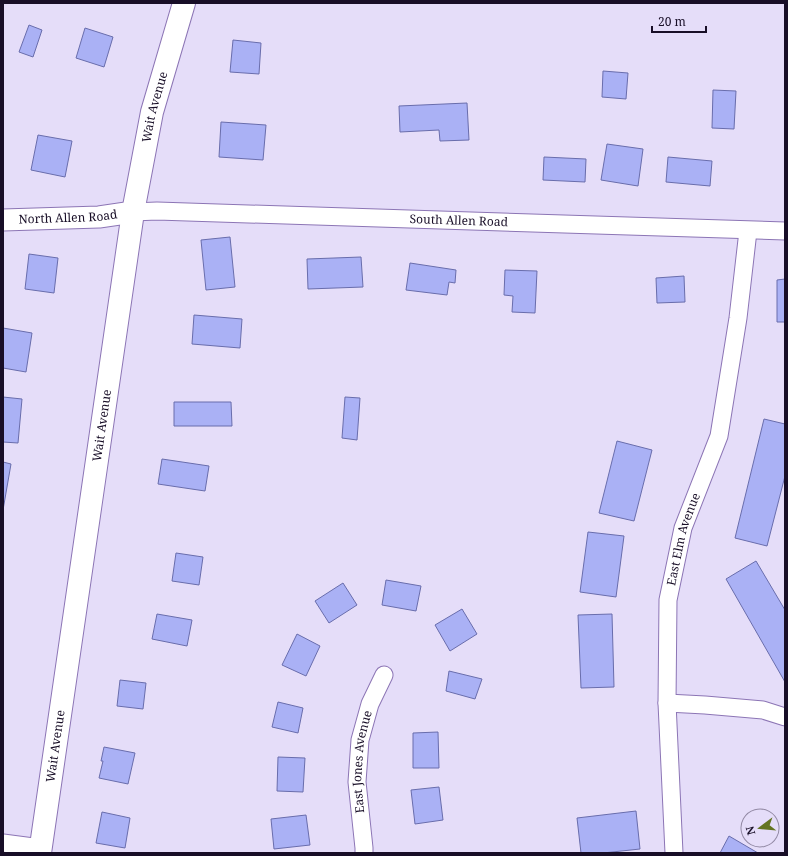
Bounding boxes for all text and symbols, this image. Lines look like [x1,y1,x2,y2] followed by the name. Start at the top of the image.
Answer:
[652,8,706,34] scale bar
[658,13,686,30] text: 20 m
[137,69,171,144] street label: Wait Avenue
[18,205,119,228] street label: North Allen Road
[409,210,509,230] street label: South Allen Road
[88,388,115,463] street label: Wait Avenue
[662,490,704,587] street label: East Elm Avenue
[348,708,376,814] street label: East Jones Avenue
[41,709,69,783] street label: Wait Avenue
[740,808,780,848] north arrow
[741,824,758,837] text: N

